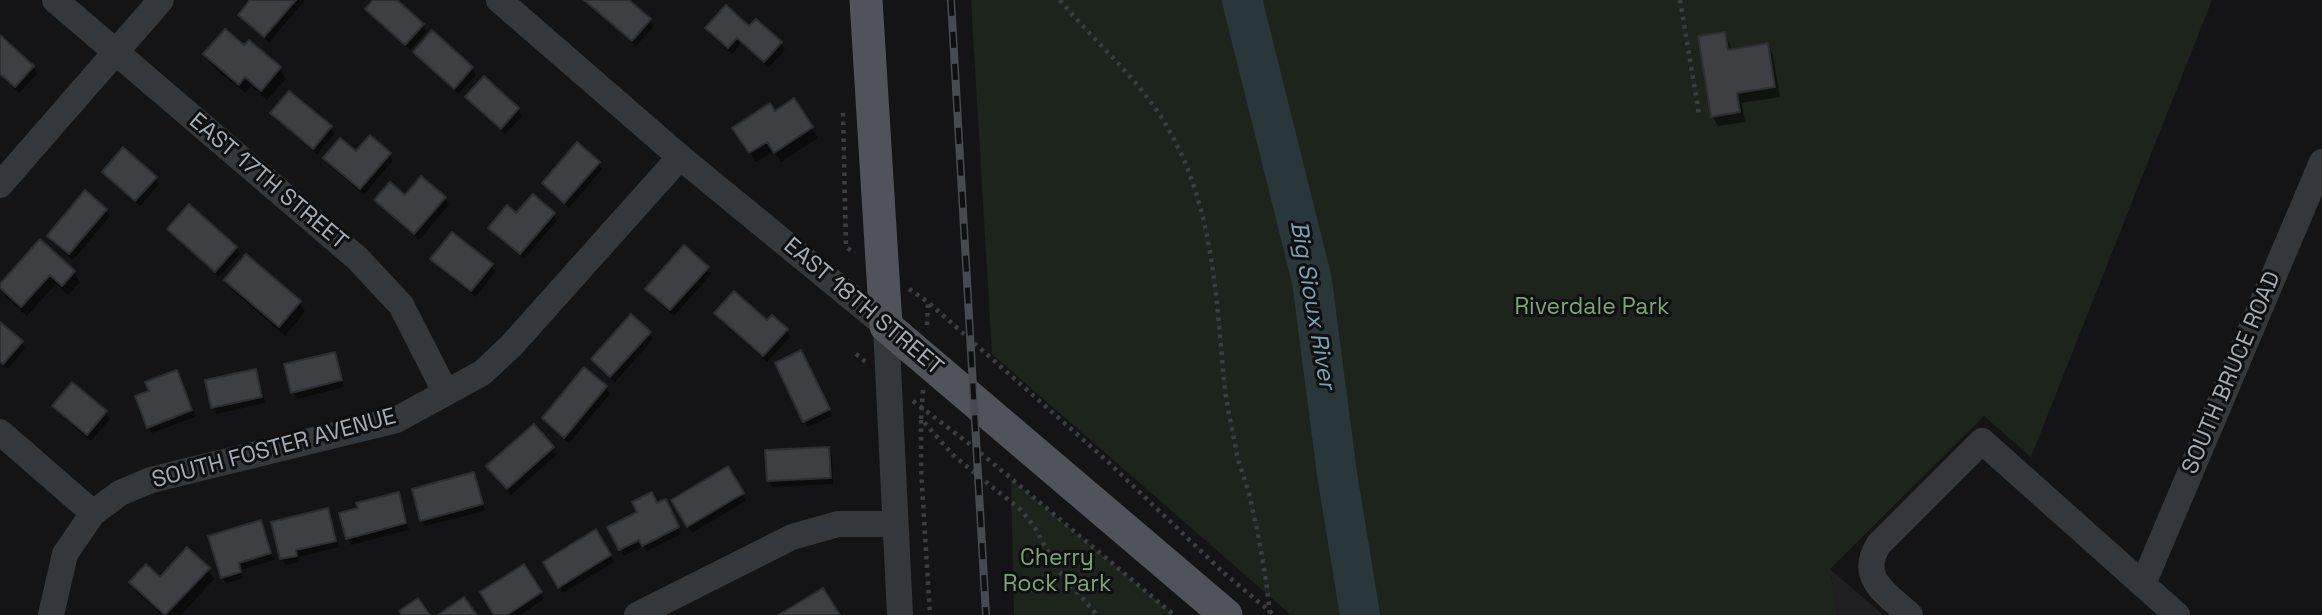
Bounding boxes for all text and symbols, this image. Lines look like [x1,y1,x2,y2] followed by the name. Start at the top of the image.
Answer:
[183,108,353,256] street label: EAST 17TH STREET
[1283,219,1341,391] water label: Big Sioux River
[778,232,948,382] street label: EAST 18TH STREET
[2177,268,2287,478] street label: SOUTH BRUCE ROAD
[1515,294,1669,322] park label: Riverdale Park
[149,403,399,495] street label: SOUTH FOSTER AVENUE
[1003,545,1111,599] park label: Cherry Rock Park

